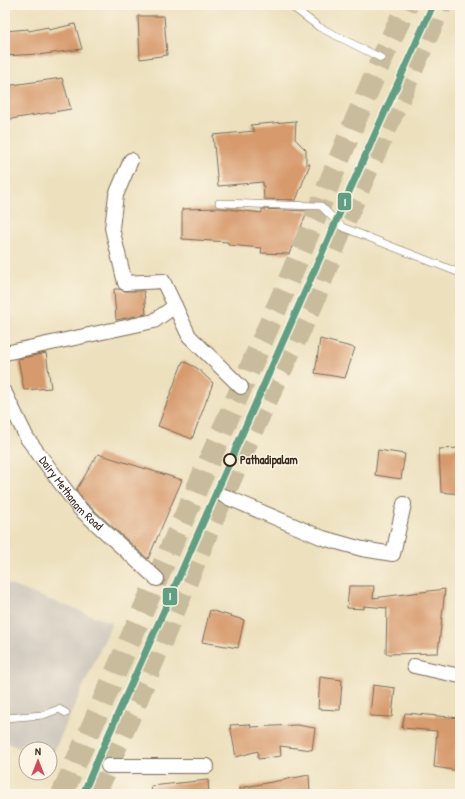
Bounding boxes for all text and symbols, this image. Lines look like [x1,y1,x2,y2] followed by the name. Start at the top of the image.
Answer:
[337,192,352,211] line badge: I
[344,195,347,209] text: I
[240,451,298,469] place label: Pathadipalam
[35,453,107,534] street label: Dairy Methanam Road
[223,453,237,467] marker: Pathadipalam
[162,587,178,606] line badge: I
[169,589,172,603] text: I
[18,741,58,781] north arrow
[35,744,41,758] text: N

